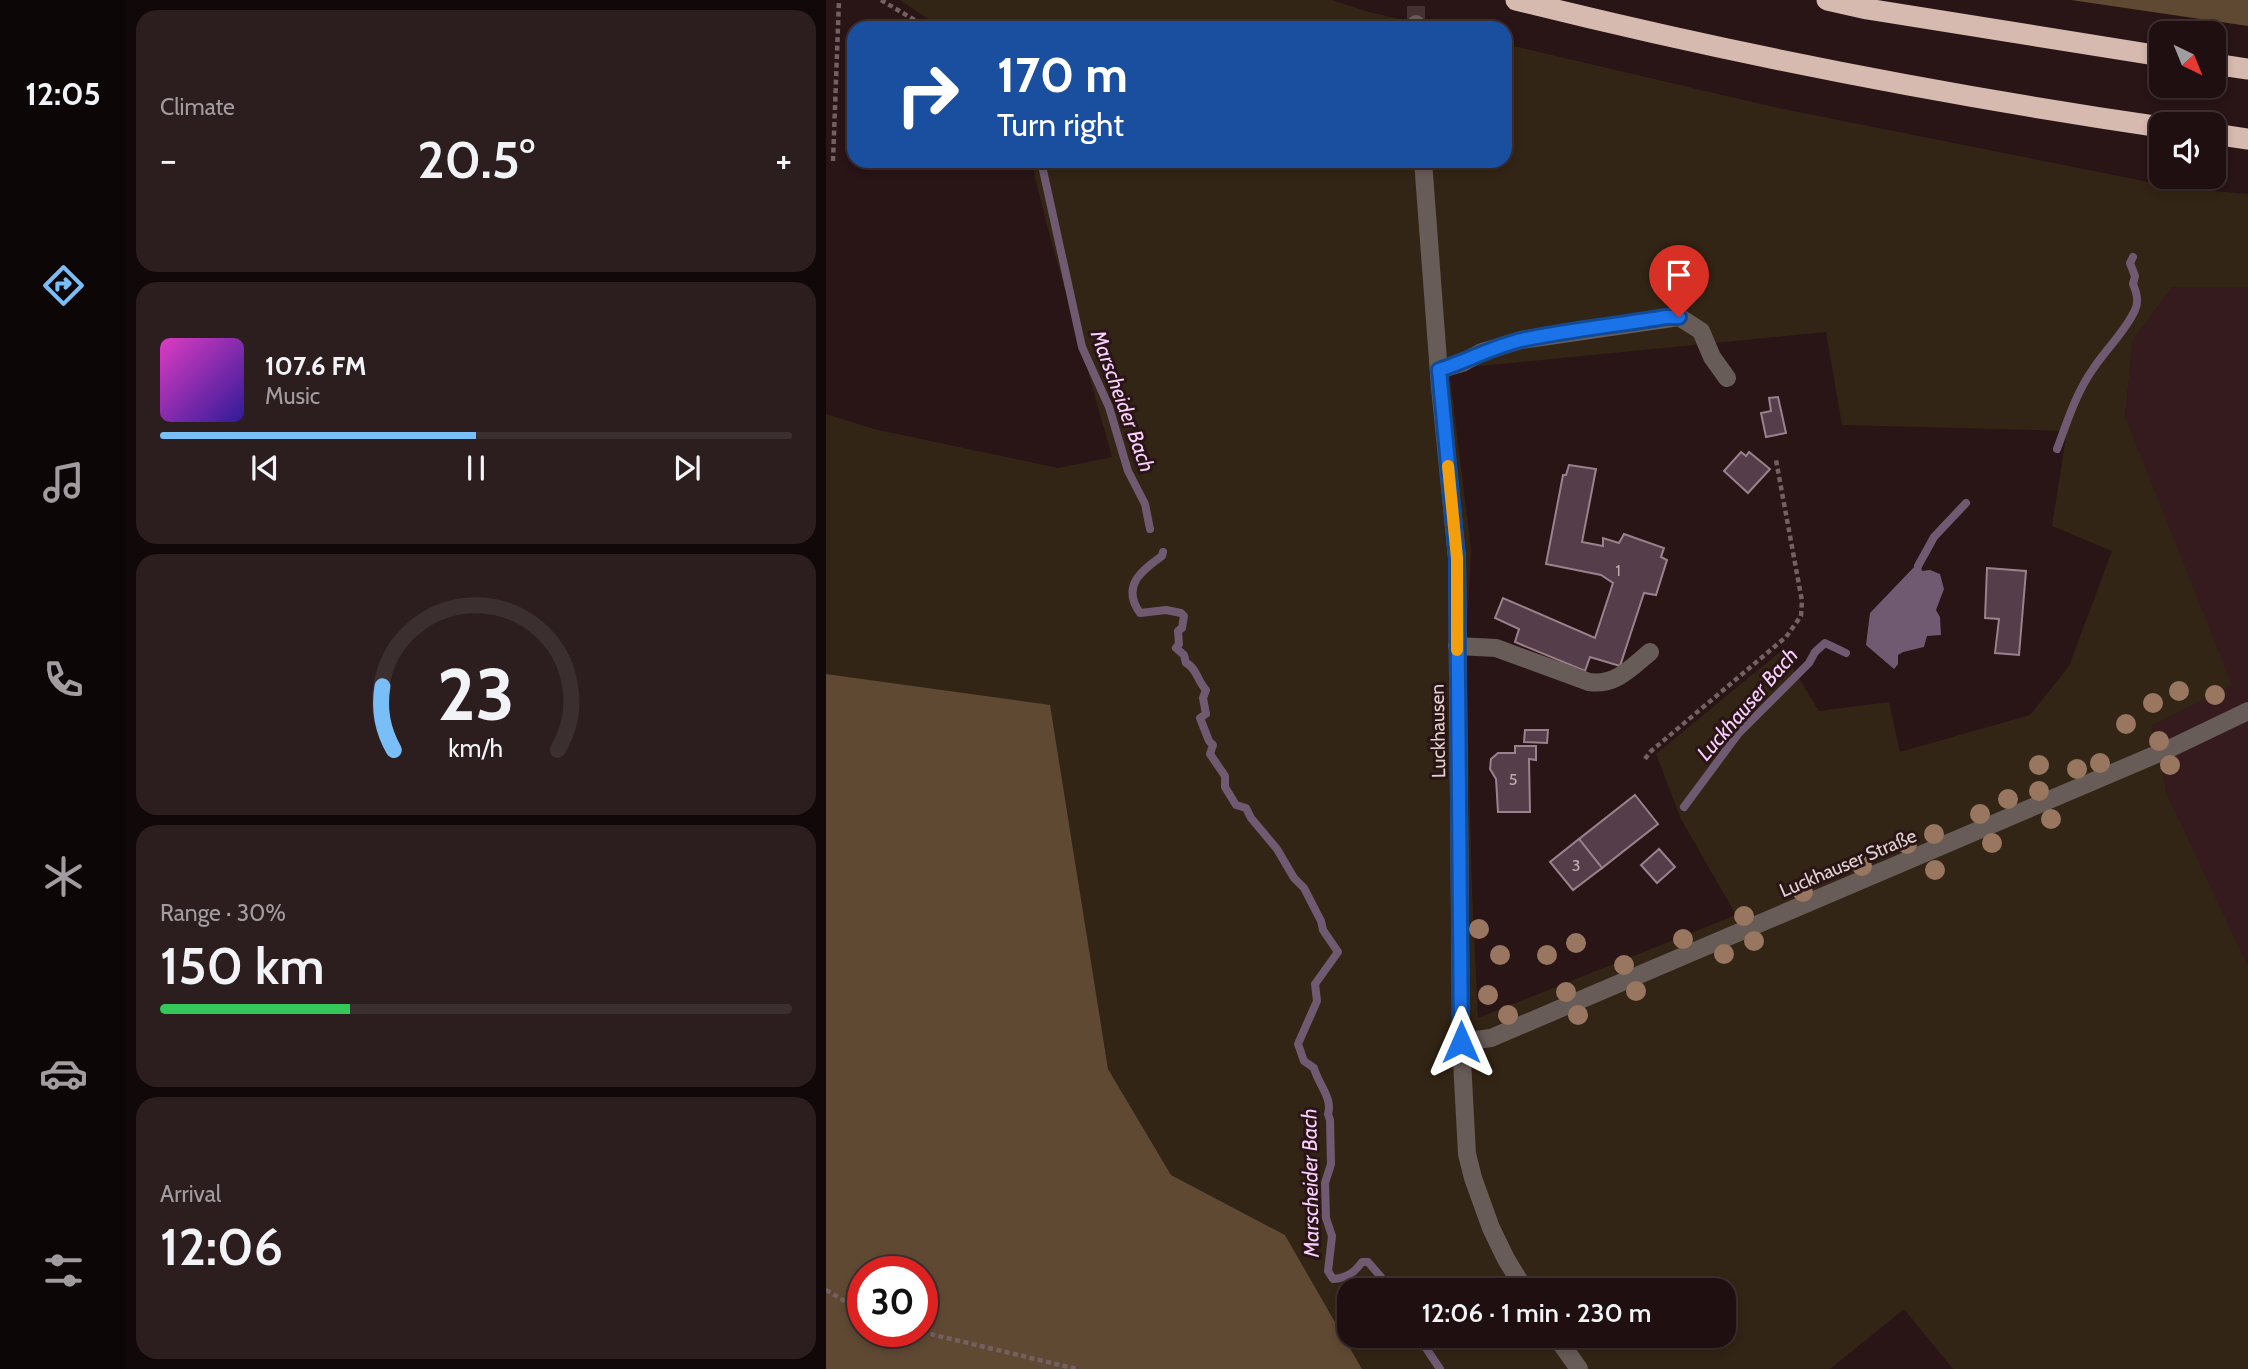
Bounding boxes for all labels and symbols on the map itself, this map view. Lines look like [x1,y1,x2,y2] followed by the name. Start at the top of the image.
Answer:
[2149,21,2226,98] north arrow
[1649,245,1709,317] pin
[1085,326,1160,475] water label: Marscheider Bach
[1615,561,1621,580] house number: 1
[1691,643,1803,765] water label: Luckhauser Bach
[1426,684,1450,778] street label: Luckhausen
[1509,770,1517,789] house number: 5
[1776,824,1920,902] street label: Luckhauser Straße
[1572,856,1580,875] house number: 3
[1424,1005,1498,1079] position arrow
[1296,1108,1324,1259] water label: Marscheider Bach
[847,1256,938,1347] speed limit sign: 30

